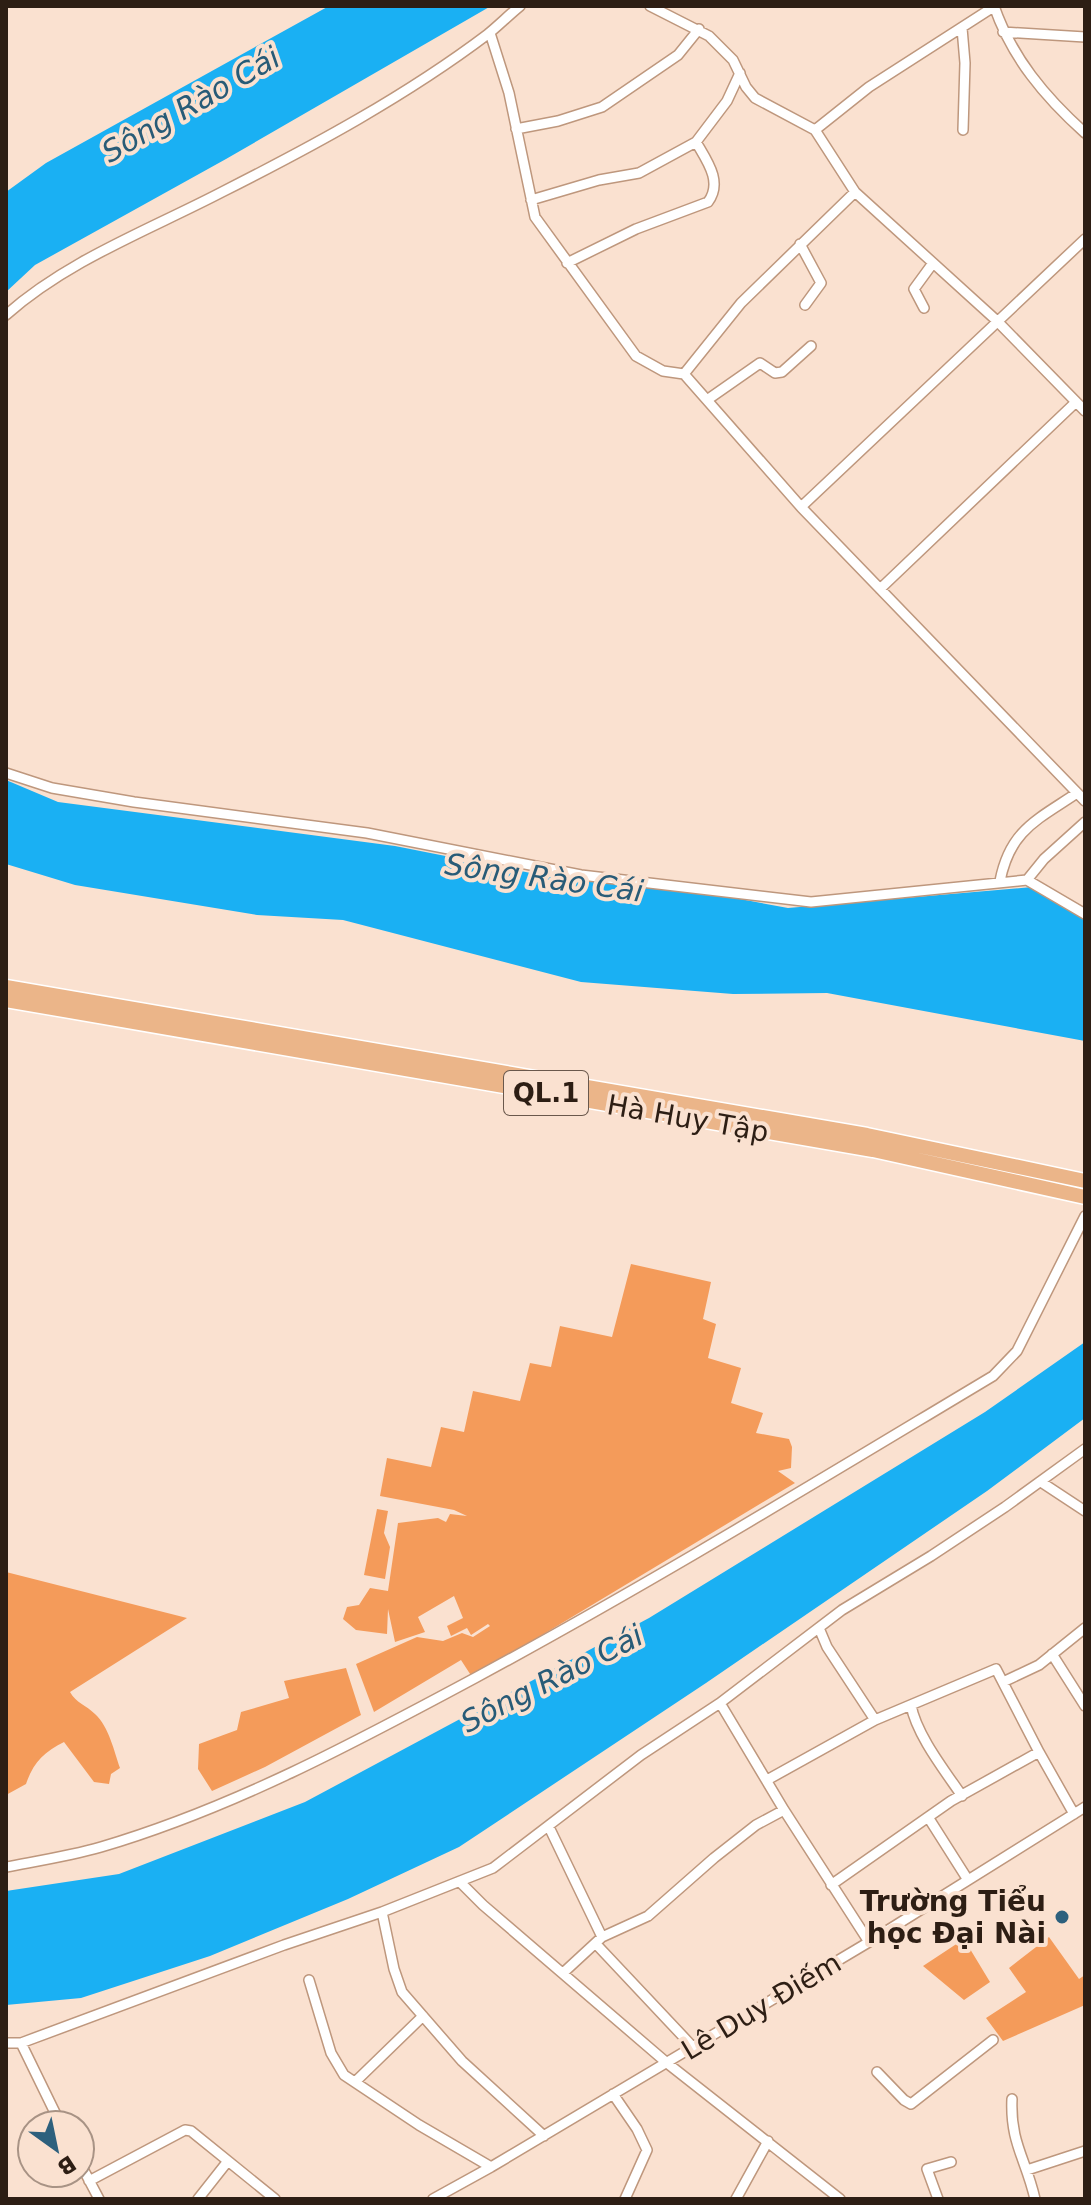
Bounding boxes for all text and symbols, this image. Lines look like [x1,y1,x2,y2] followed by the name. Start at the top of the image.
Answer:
[95,39,287,170] water label: Sông Rào Cái
[443,846,646,909] water label: Sông Rào Cái
[504,1071,588,1115] road number: QL.1
[605,1088,771,1149] street label: Hà Huy Tập
[455,1617,649,1739] water label: Sông Rào Cái
[860,1884,1046,1950] place label: Trường Tiểu học Đại Nài
[1053,1908,1071,1926] marker: Trường Tiểu học Đại Nài
[676,1946,847,2067] street label: Lê Duy Điếm
[16,2109,96,2189] north arrow
[53,2150,80,2180] text: B

